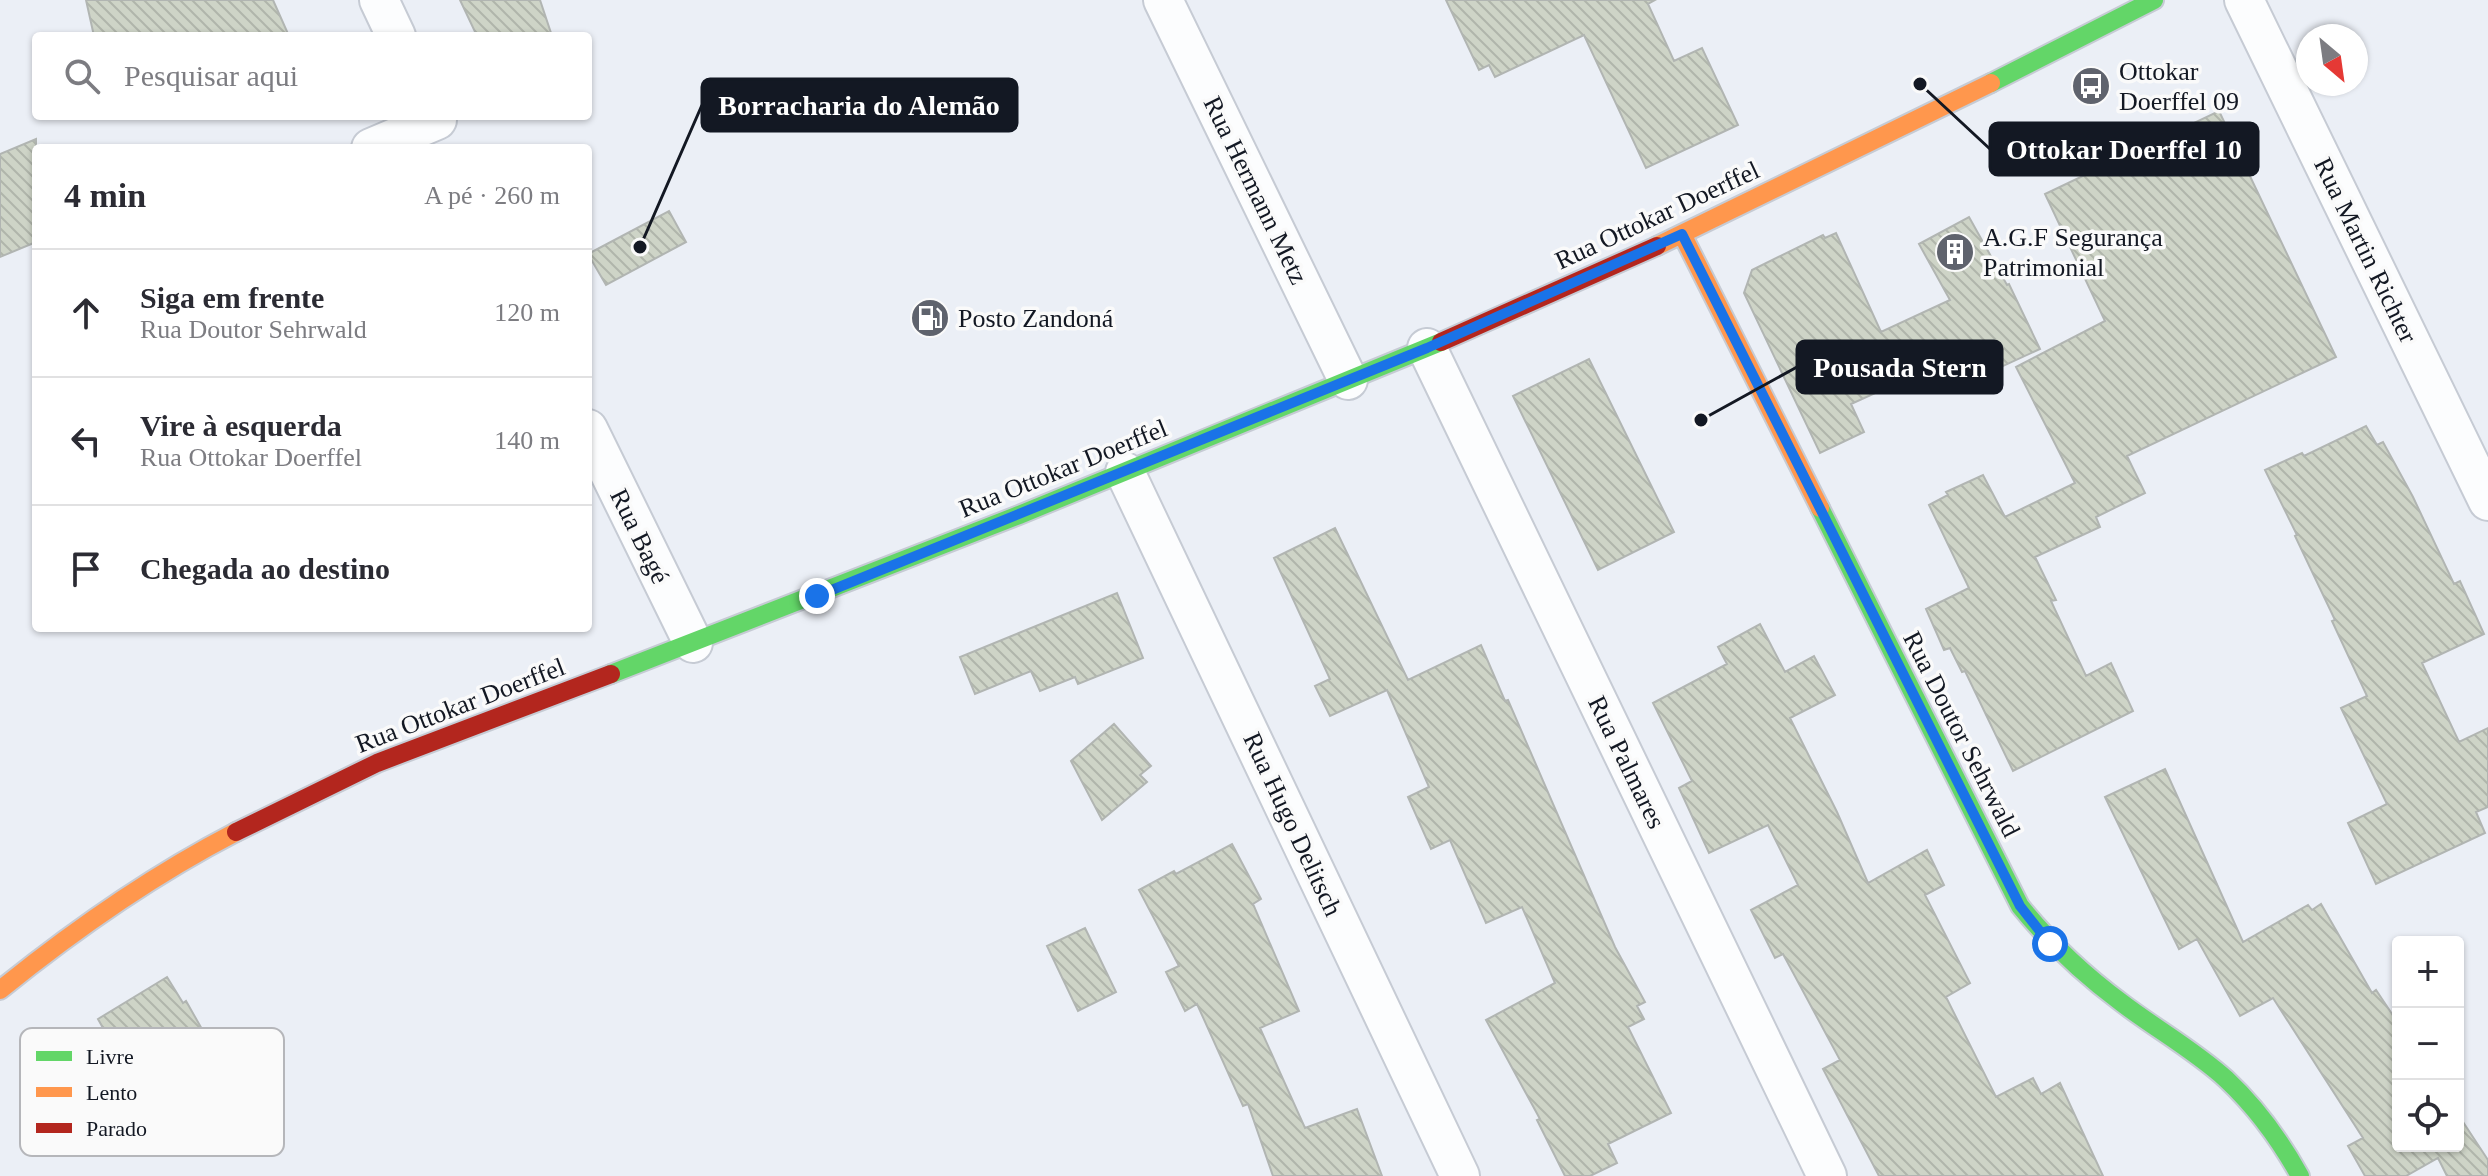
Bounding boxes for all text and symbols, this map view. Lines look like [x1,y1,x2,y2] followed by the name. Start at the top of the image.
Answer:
[2296,24,2368,96] north arrow
[32,32,592,120] search box
[60,54,104,98] icon: search
[2119,57,2239,116] place label: Ottokar Doerffel 09
[124,59,298,92] text: Pesquisar aqui
[2070,65,2112,107] bus stop icon: Ottokar Doerffel 09
[702,79,1017,131] callout: Borracharia do Alemão
[718,90,1000,121] text: Borracharia do Alemão
[1198,92,1314,289] street label: Rua Hermann Metz
[1990,123,2258,175] callout: Ottokar Doerffel 10
[2006,134,2242,165] text: Ottokar Doerffel 10
[2308,153,2423,348] street label: Rua Martin Richter
[1551,155,1764,275] street label: Rua Ottokar Doerffel
[64,177,146,214] text: 4 min
[424,181,560,210] text: A pé · 260 m
[1983,223,2163,282] place label: A.G.F Segurança Patrimonial
[1934,231,1976,273] building icon: A.G.F Segurança Patrimonial
[140,281,324,314] text: Siga em frente
[64,291,108,335] icon: ahead
[909,297,951,339] fuel station icon: Posto Zandoná
[494,298,560,327] text: 120 m
[958,304,1114,333] place label: Posto Zandoná
[140,315,367,344] text: Rua Doutor Sehrwald
[1797,341,2002,393] callout: Pousada Stern
[1813,352,1987,383] text: Pousada Stern
[140,409,342,442] text: Vire à esquerda
[955,413,1171,523] street label: Rua Ottokar Doerffel
[64,419,108,463] icon: left
[494,426,560,455] text: 140 m
[140,443,362,472] text: Rua Ottokar Doerffel
[604,484,675,588] street label: Rua Bagé
[64,547,108,591] icon: arrive
[140,552,390,585] text: Chegada ao destino
[799,578,835,614] route end
[1897,627,2026,842] street label: Rua Doutor Sehrwald
[351,652,569,759] street label: Rua Ottokar Doerffel
[1582,691,1671,833] street label: Rua Palmares
[1237,728,1348,921] street label: Rua Hugo Delitsch
[2032,926,2068,962] route start
[2392,936,2464,1152] map controls
[2392,936,2464,1008] button: +
[2392,1008,2464,1080] button: −
[20,1028,284,1156] legend
[86,1044,134,1069] text: Livre
[86,1080,137,1105] text: Lento
[2392,1080,2464,1152] button: locate
[86,1116,147,1141] text: Parado

